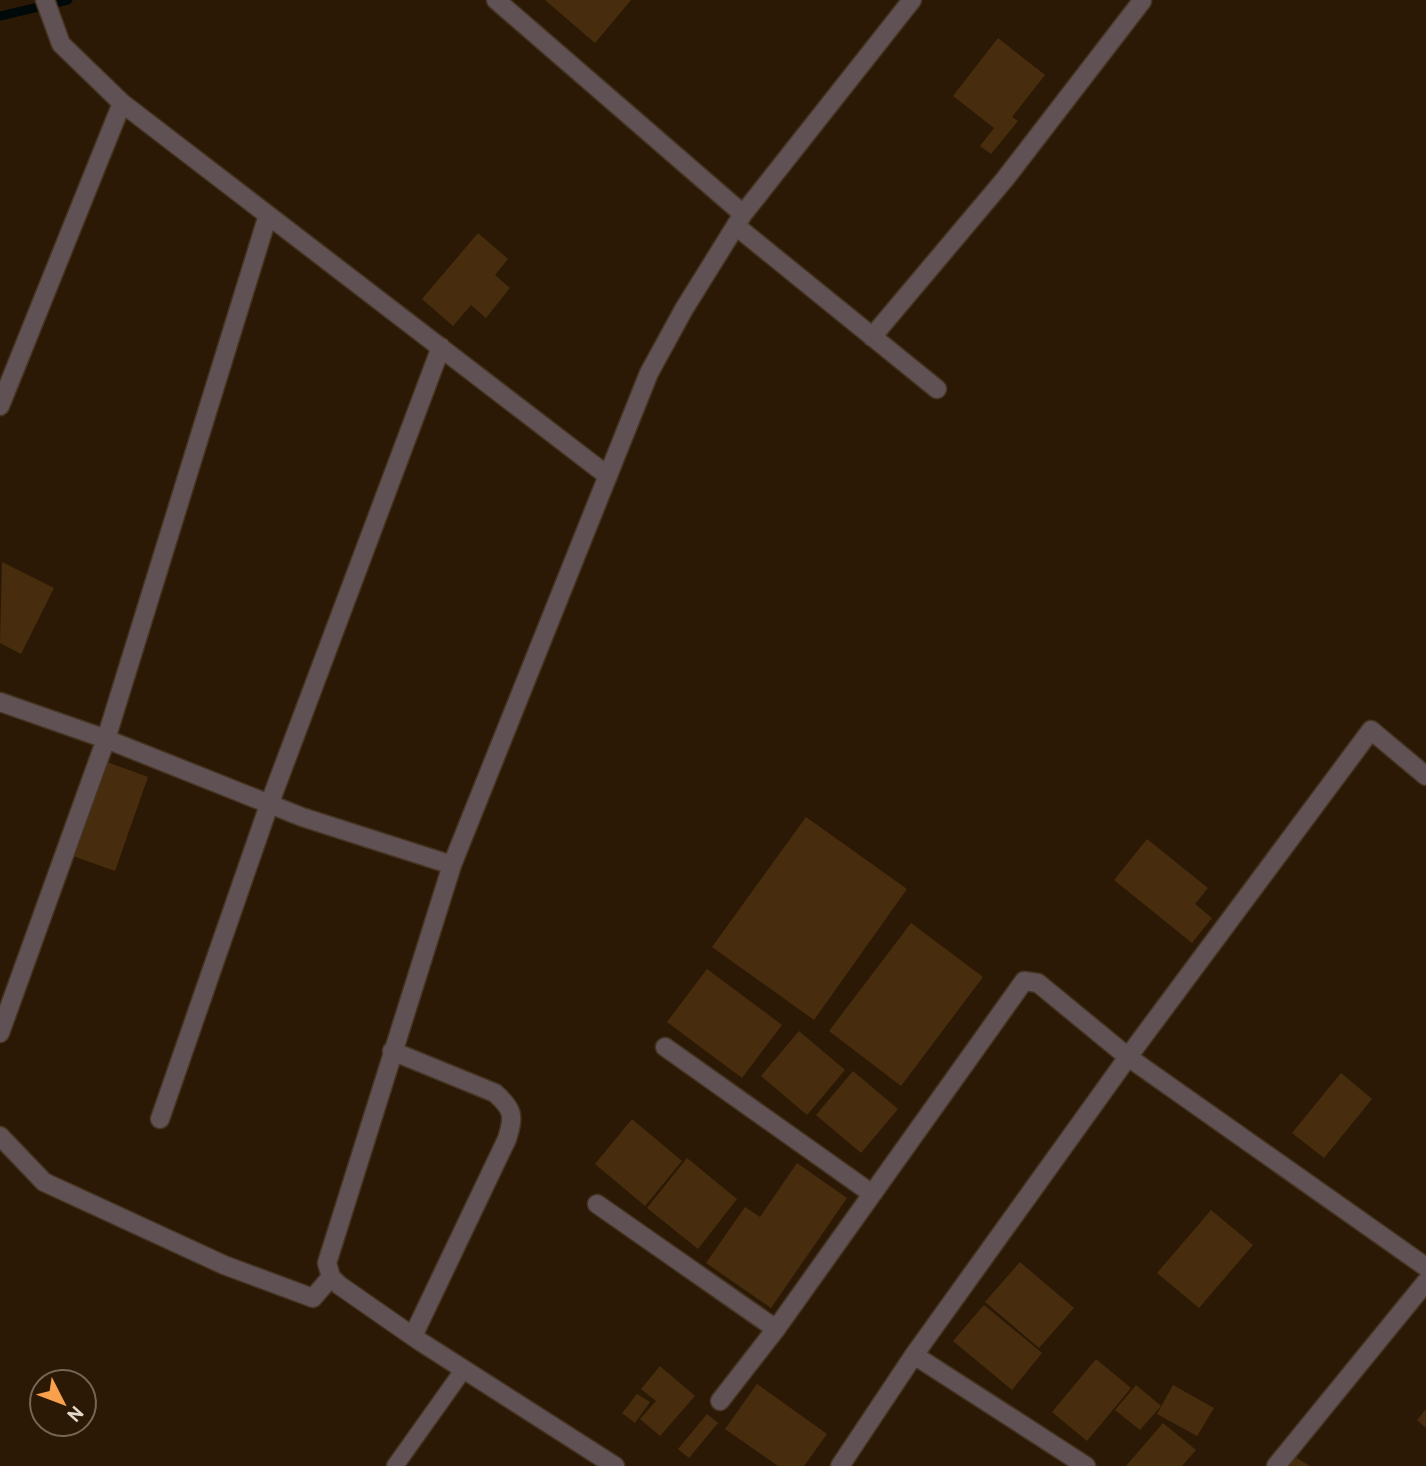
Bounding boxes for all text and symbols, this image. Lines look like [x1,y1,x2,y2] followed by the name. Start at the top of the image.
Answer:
[28,1368,98,1438] north arrow
[61,1400,88,1426] text: N

